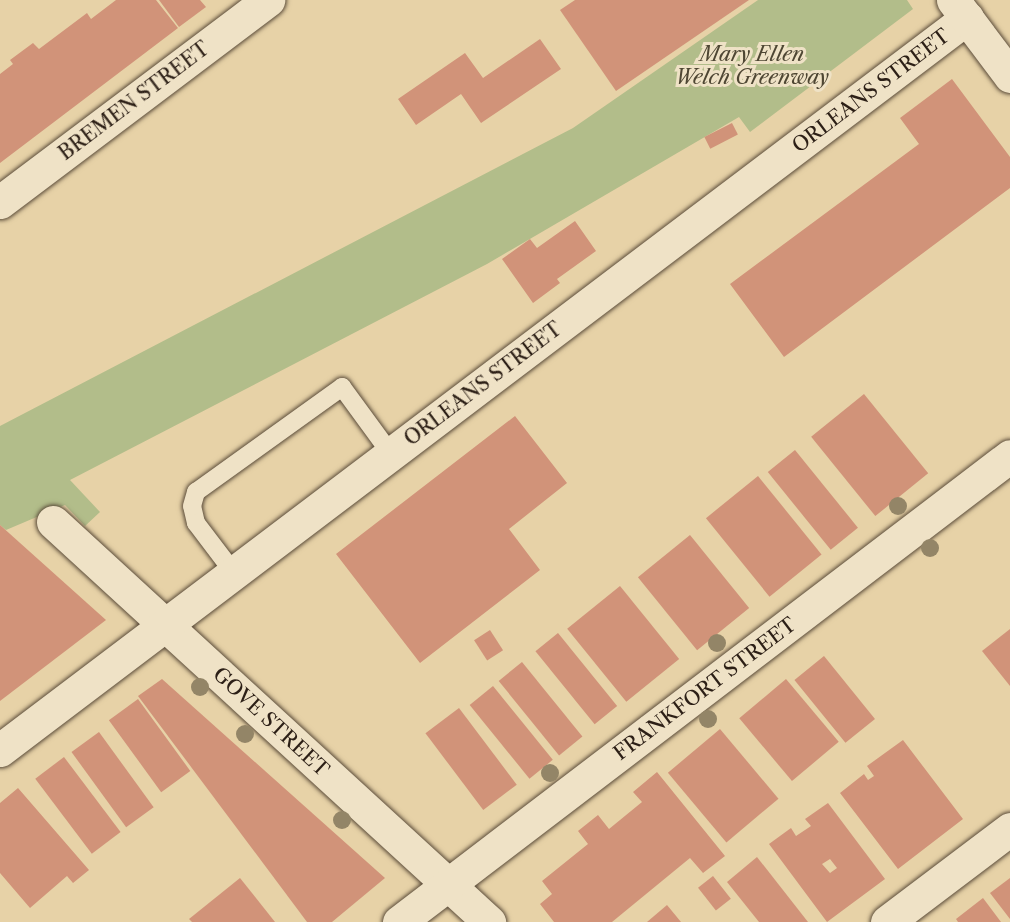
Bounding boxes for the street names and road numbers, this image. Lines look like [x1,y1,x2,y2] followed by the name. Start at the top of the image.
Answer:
[788,24,954,158] street label: ORLEANS STREET
[54,37,214,165] street label: BREMEN STREET
[400,317,566,451] street label: ORLEANS STREET
[609,612,801,766] street label: FRANKFORT STREET
[208,662,334,782] street label: GOVE STREET

